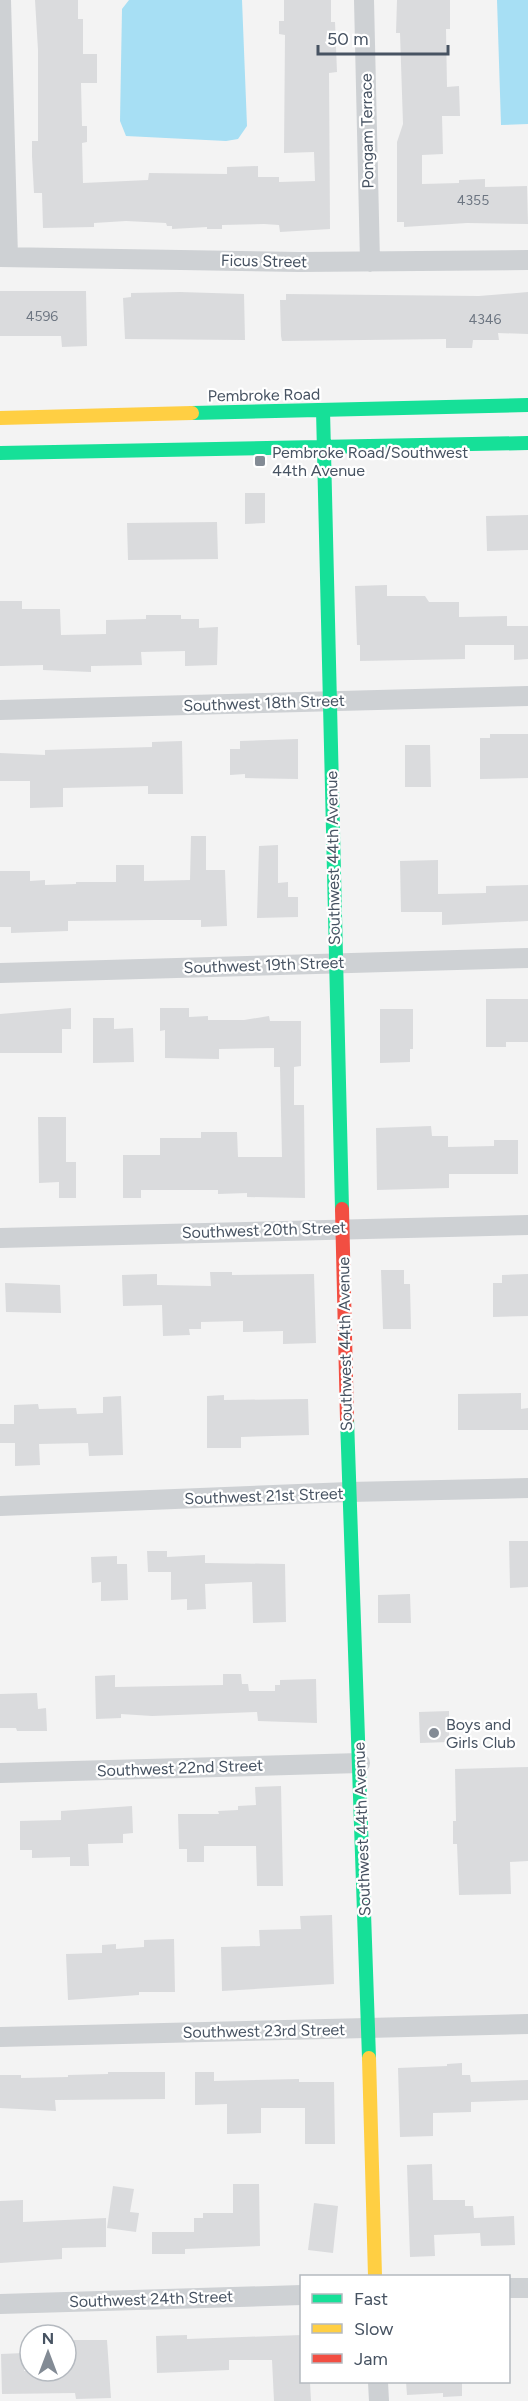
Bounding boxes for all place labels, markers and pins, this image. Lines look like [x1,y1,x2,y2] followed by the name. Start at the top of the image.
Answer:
[272,443,468,480] place label: Pembroke Road/Southwest 44th Avenue
[253,454,267,468] marker: Pembroke Road/Southwest 44th Avenue
[446,1715,516,1752] place label: Boys and Girls Club
[427,1726,441,1740] marker: Boys and Girls Club

